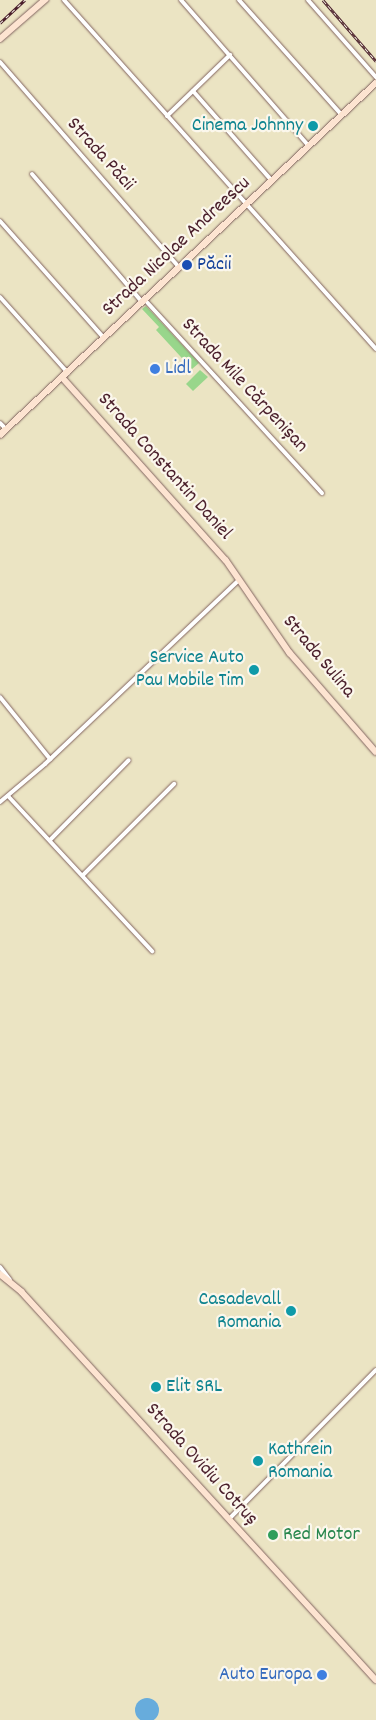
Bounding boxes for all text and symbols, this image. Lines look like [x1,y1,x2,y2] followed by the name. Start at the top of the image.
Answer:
[61,113,139,197] street label: Strada Păcii
[192,114,303,138] place label: Cinema Johnny
[307,120,319,132] marker: Cinema Johnny
[98,172,256,322] street label: Strada Nicolae Andreescu
[197,253,231,277] place label: Păcii
[181,259,193,271] marker: Păcii
[176,314,312,458] street label: Strada Mile Cărpenișan
[165,357,191,381] place label: Lidl
[149,363,161,375] marker: Lidl
[92,388,236,546] street label: Strada Constantin Daniel
[276,611,360,703] street label: Strada Sulina
[136,646,244,693] place label: Service Auto Pau Mobile Tim
[248,664,260,676] marker: Service Auto Pau Mobile Tim
[199,1288,281,1335] place label: Casadevall Romania
[285,1305,297,1317] marker: Casadevall Romania
[166,1375,222,1399] place label: Elit SRL
[150,1381,162,1393] marker: Elit SRL
[140,1399,262,1531] street label: Strada Ovidiu Cotruș
[268,1438,332,1485] place label: Kathrein Romania
[252,1455,264,1467] marker: Kathrein Romania
[283,1523,360,1547] place label: Red Motor
[267,1529,279,1541] marker: Red Motor
[219,1663,312,1687] place label: Auto Europa
[316,1669,328,1681] marker: Auto Europa

